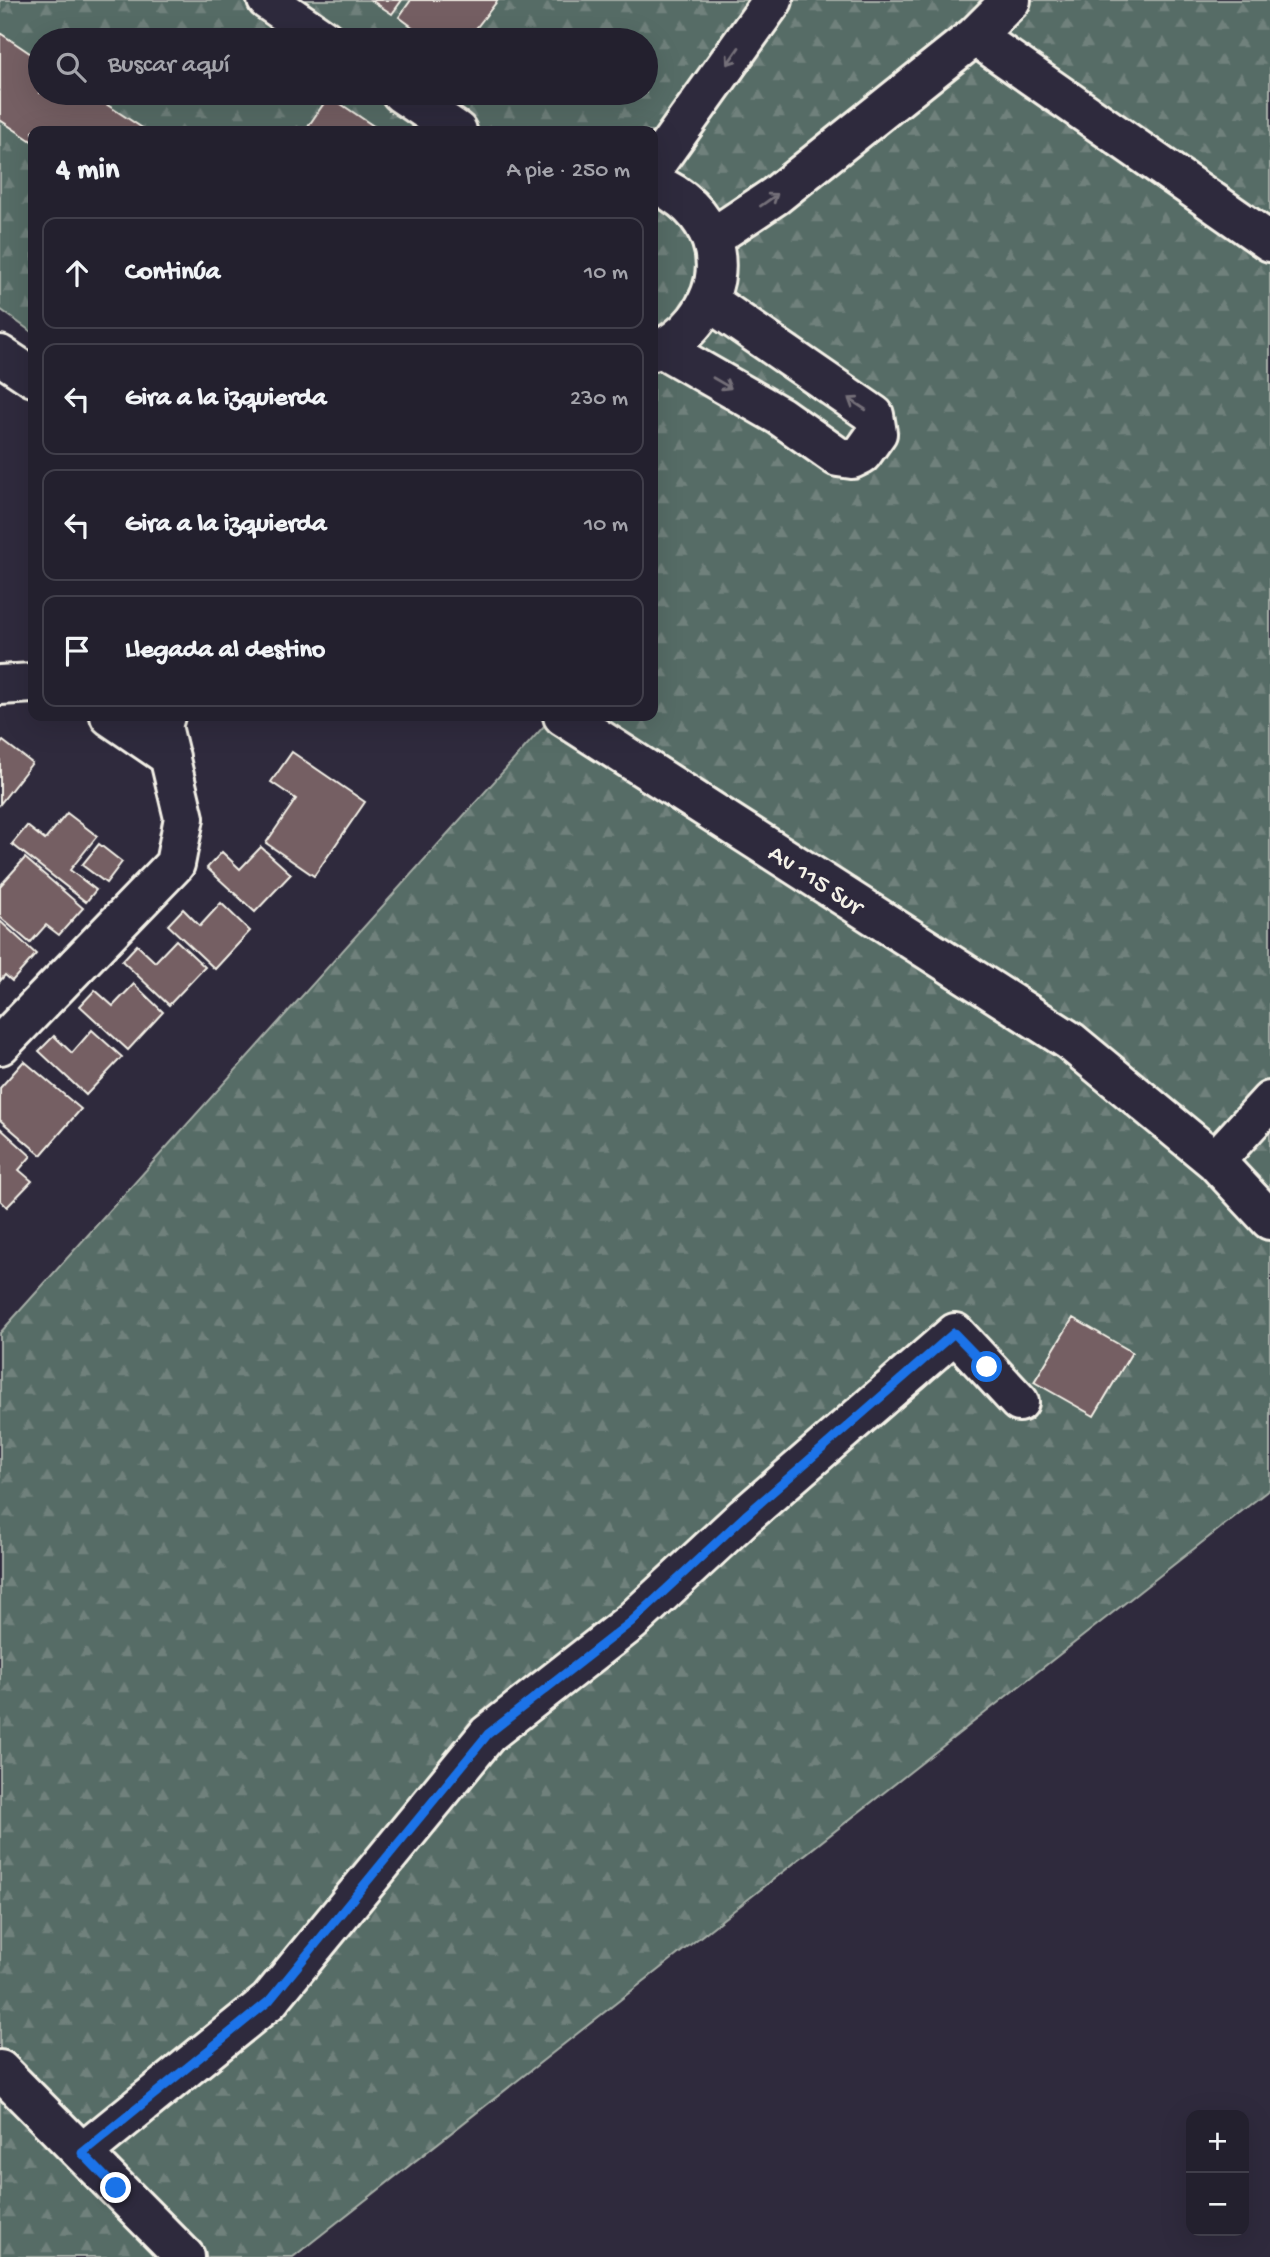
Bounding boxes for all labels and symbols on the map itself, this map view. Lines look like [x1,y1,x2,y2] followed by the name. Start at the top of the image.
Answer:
[726,46,740,65] one-way arrow
[759,193,778,207] one-way arrow
[712,376,732,390] one-way arrow
[848,397,867,411] one-way arrow
[761,840,870,926] street label: Av 115 Sur
[971,1351,1002,1382] route start
[100,2172,131,2203] route end

